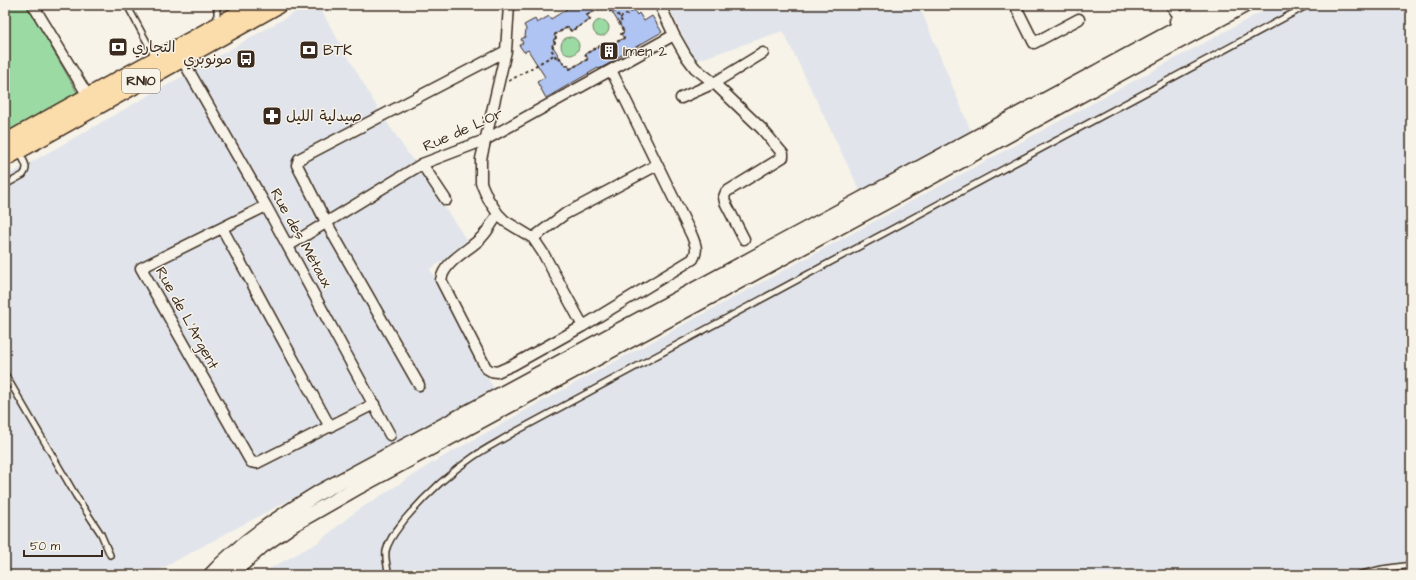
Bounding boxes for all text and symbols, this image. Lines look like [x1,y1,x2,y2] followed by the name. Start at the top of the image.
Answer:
[107,36,129,58] bank icon: التجاري
[132,37,175,58] place label: التجاري
[298,39,320,61] bank icon: BTK
[323,40,352,61] place label: BTK
[598,40,620,62] building icon: Imen 2
[623,41,668,62] place label: Imen 2
[235,48,257,70] bus stop icon: مونوبري
[183,49,232,70] place label: مونوبري
[122,69,160,93] road number: RN10
[420,103,506,157] street label: Rue de L'Or
[261,105,283,127] pharmacy icon: صيدلية الليل
[286,106,362,127] place label: صيدلية الليل
[265,185,337,292] street label: Rue des Métaux
[149,263,224,374] street label: Rue de L'Argent
[24,532,102,558] scale bar
[30,538,61,555] text: 50 m

